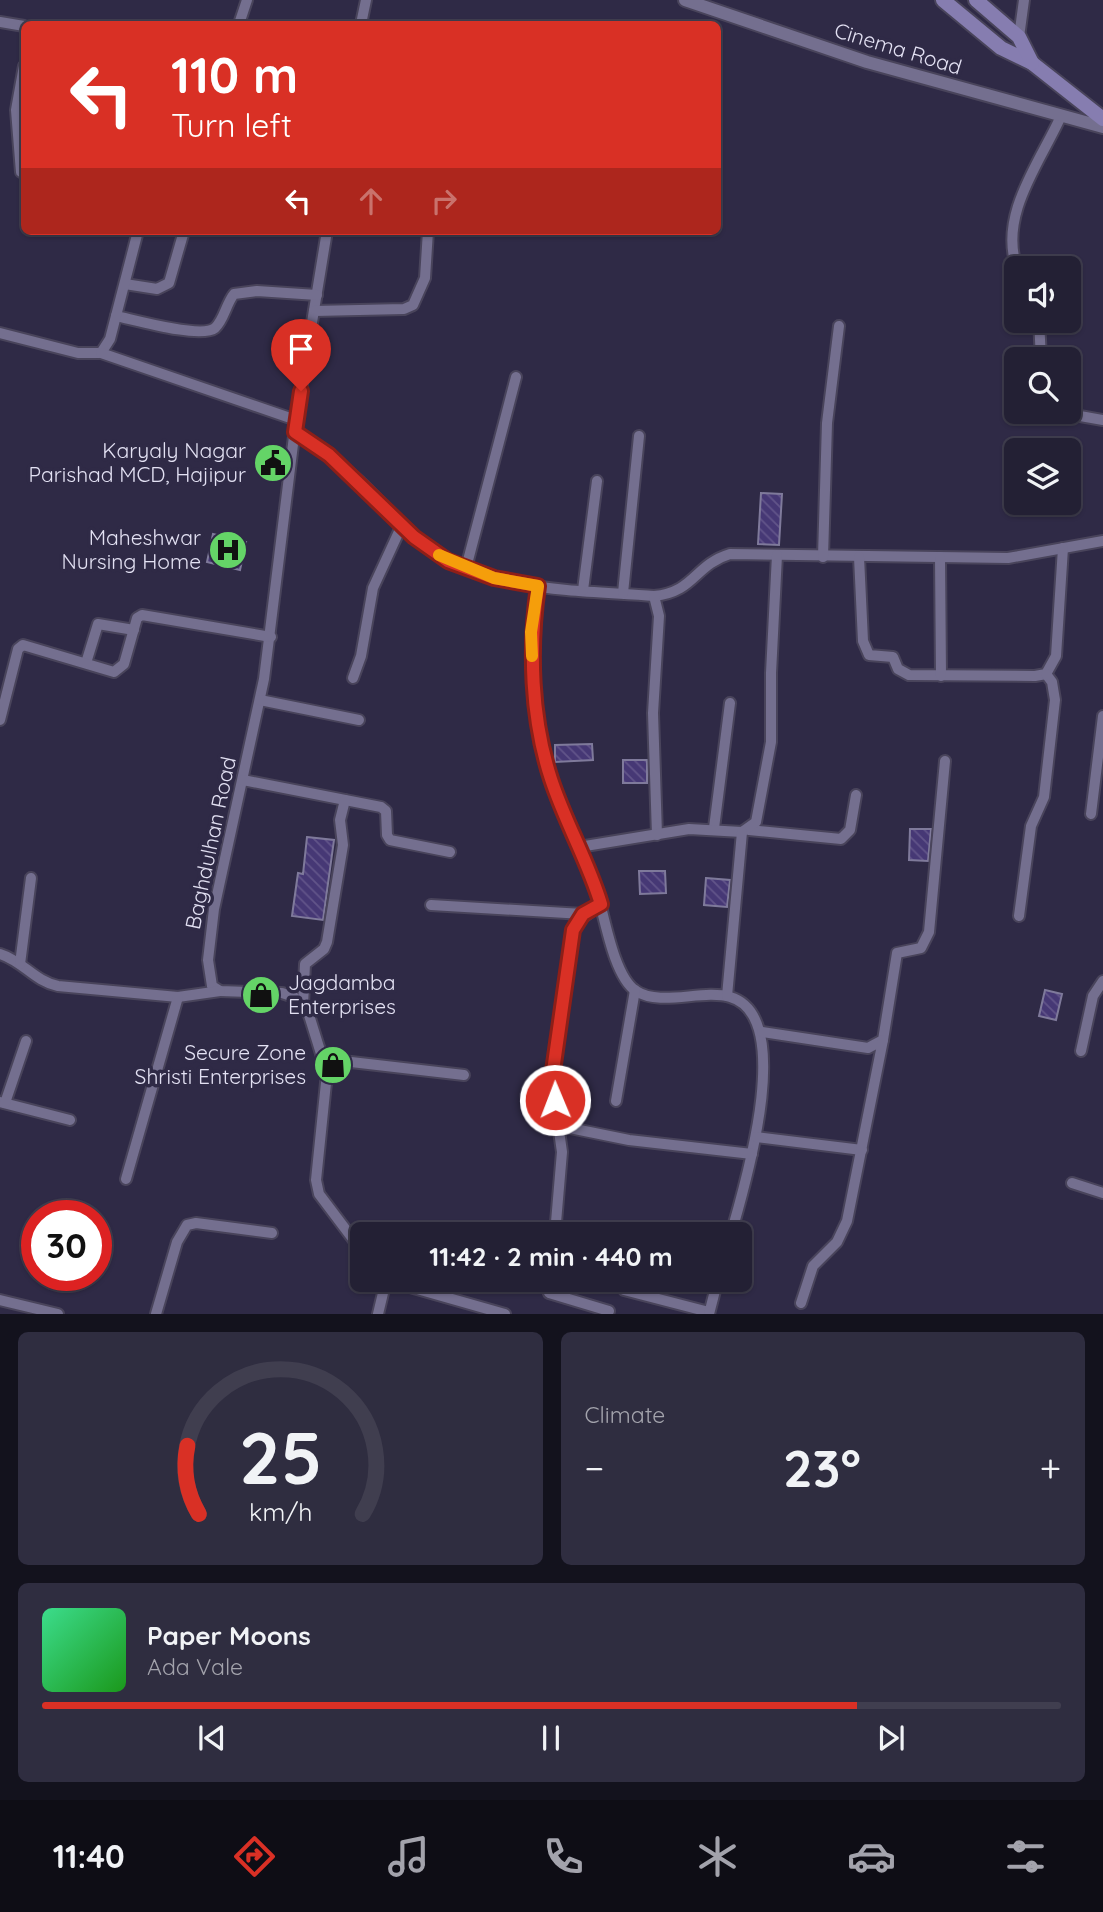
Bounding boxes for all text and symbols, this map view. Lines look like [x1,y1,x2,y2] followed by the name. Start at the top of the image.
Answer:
[831,16,965,80] street label: Cinema Road
[171,44,298,105] text: 110 m
[56,49,147,140] icon: left
[171,105,292,145] text: Turn left
[279,182,317,220] icon: left
[352,182,390,220] icon: ahead
[425,182,463,220] icon: right
[1004,256,1081,515] map controls
[1004,256,1081,333] button: sound
[271,319,331,391] pin
[282,330,320,368] icon: arrive
[1004,347,1081,424] button: search
[29,437,246,487] place label: Karyaly Nagar Parishad MCD, Hajipur
[1004,438,1081,515] button: layers
[252,442,294,484] public building icon: Karyaly Nagar Parishad MCD, Hajipur
[62,524,201,574] place label: Maheshwar Nursing Home
[207,529,249,571] hospital icon: Maheshwar Nursing Home
[179,754,241,932] street label: Baghdulhan Road
[288,969,396,1019] place label: Jagdamba Enterprises
[240,974,282,1016] shop icon: Jagdamba Enterprises
[135,1039,306,1089] place label: Secure Zone Shristi Enterprises
[312,1044,354,1086] shop icon: Secure Zone Shristi Enterprises
[518,1063,592,1137] position arrow
[21,1200,112,1291] speed limit sign: 30
[429,1240,673,1273] text: 11:42 · 2 min · 440 m
[585,1400,665,1429] text: Climate
[239,1412,322,1503] text: 25
[783,1435,861,1500] text: 23°
[585,1444,604,1492] text: −
[1040,1444,1061,1492] text: +
[249,1496,312,1527] text: km/h
[147,1619,311,1652] text: Paper Moons
[147,1652,243,1681] text: Ada Vale
[193,1719,231,1757] icon: previous
[532,1719,570,1757] icon: pause
[872,1719,910,1757] icon: next
[230,1832,279,1881] icon: directions
[384,1832,433,1881] icon: music
[539,1832,588,1881] icon: phone
[693,1832,742,1881] icon: climate
[847,1832,896,1881] icon: car
[1001,1832,1050,1881] icon: filters
[53,1836,125,1876] text: 11:40

